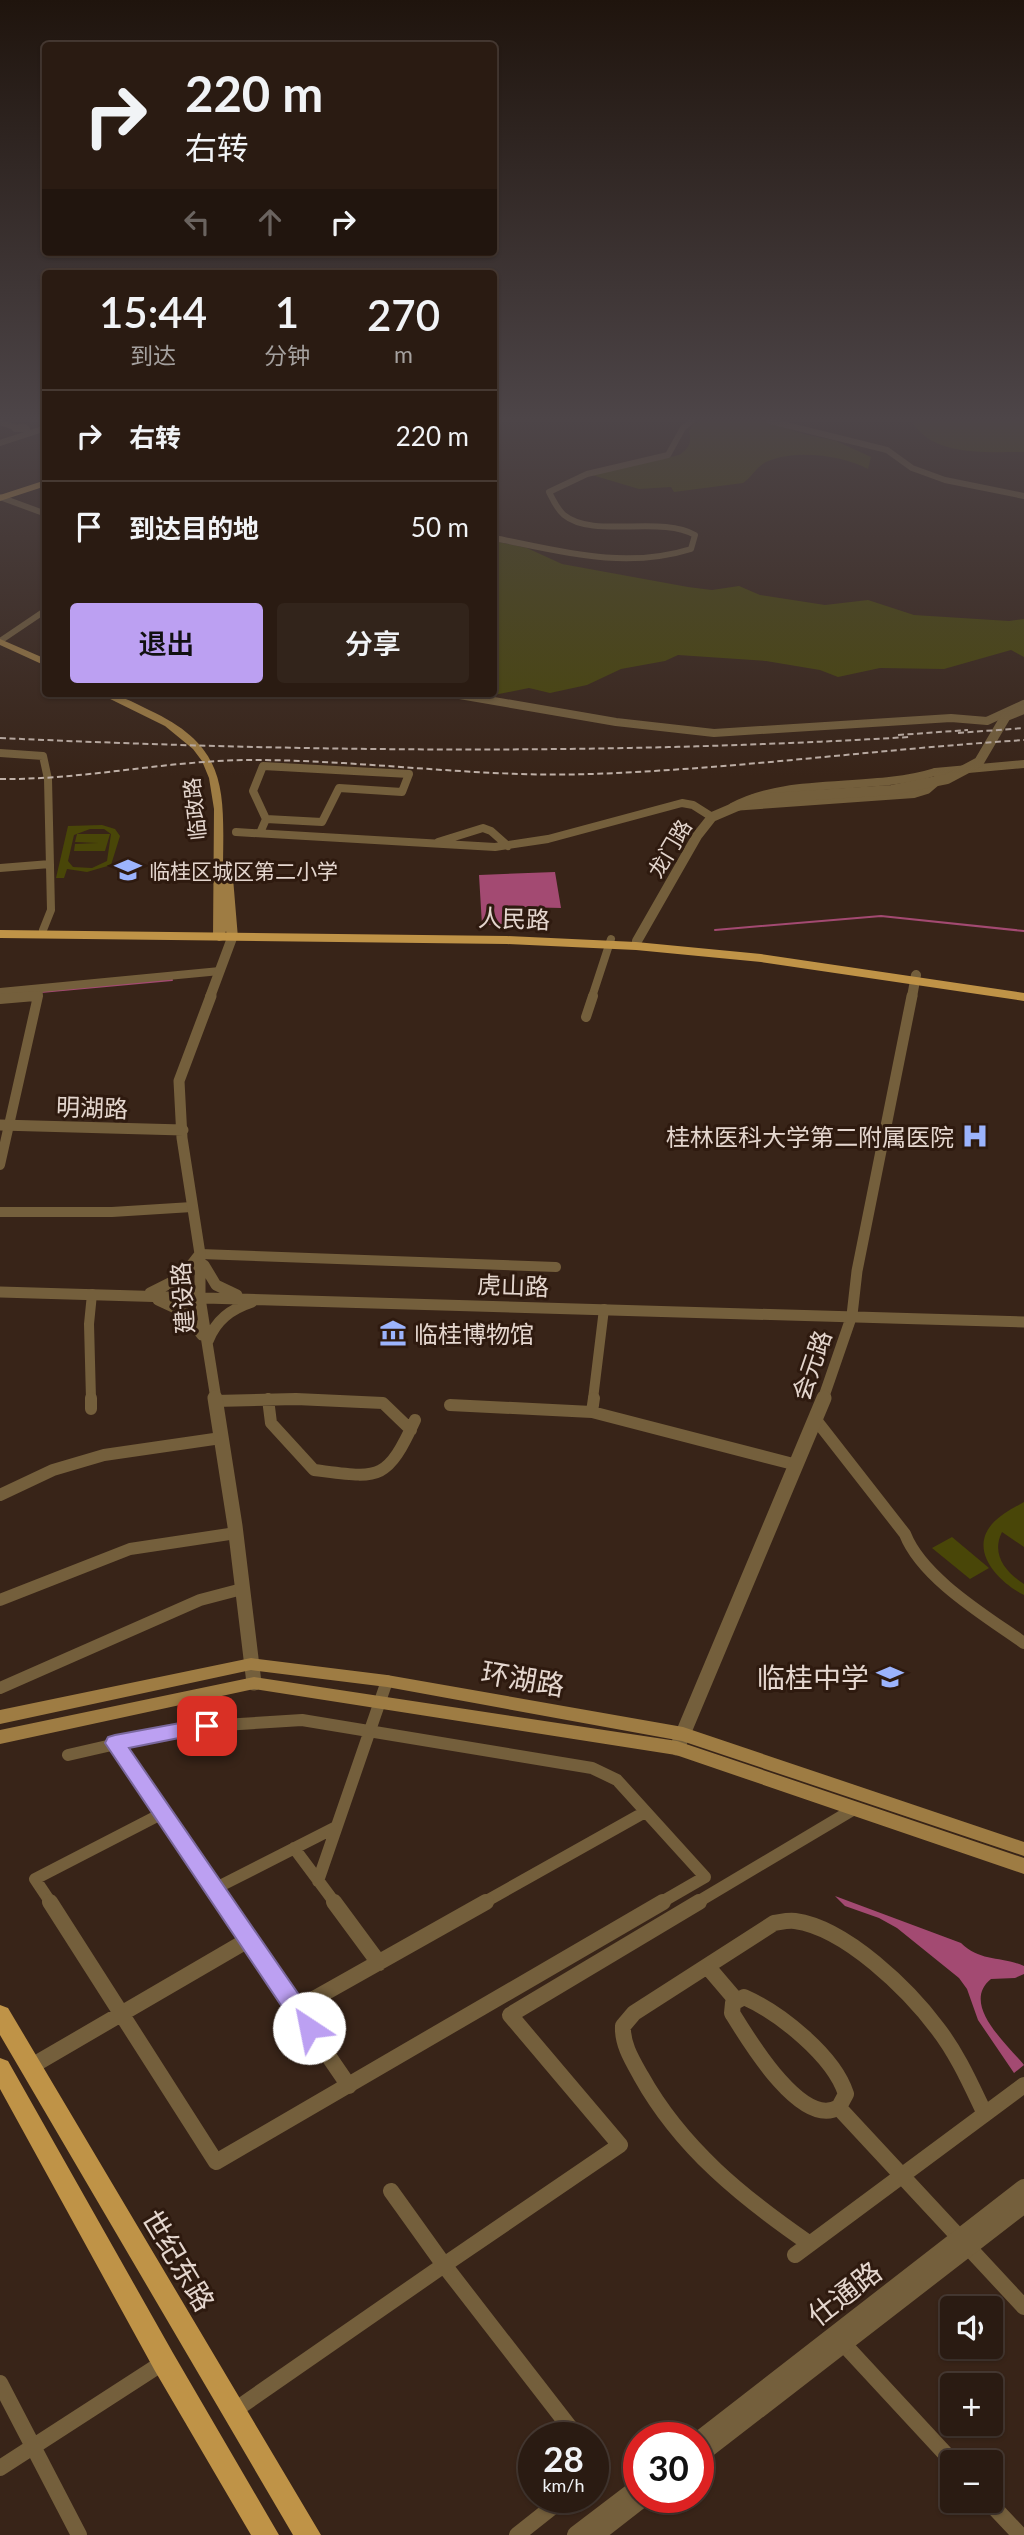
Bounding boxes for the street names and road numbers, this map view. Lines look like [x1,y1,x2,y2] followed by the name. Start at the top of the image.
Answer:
[178,776,210,842] street label: 临政路
[642,815,696,881] street label: 龙门路
[478,902,550,934] street label: 人民路
[56,1091,128,1123] street label: 明湖路
[165,1261,199,1335] street label: 建设路
[477,1269,549,1301] street label: 虎山路
[786,1326,836,1404] street label: 会元路
[479,1654,567,1702] street label: 环湖路
[136,2203,222,2317] street label: 世纪东路
[800,2254,888,2332] street label: 仕通路

